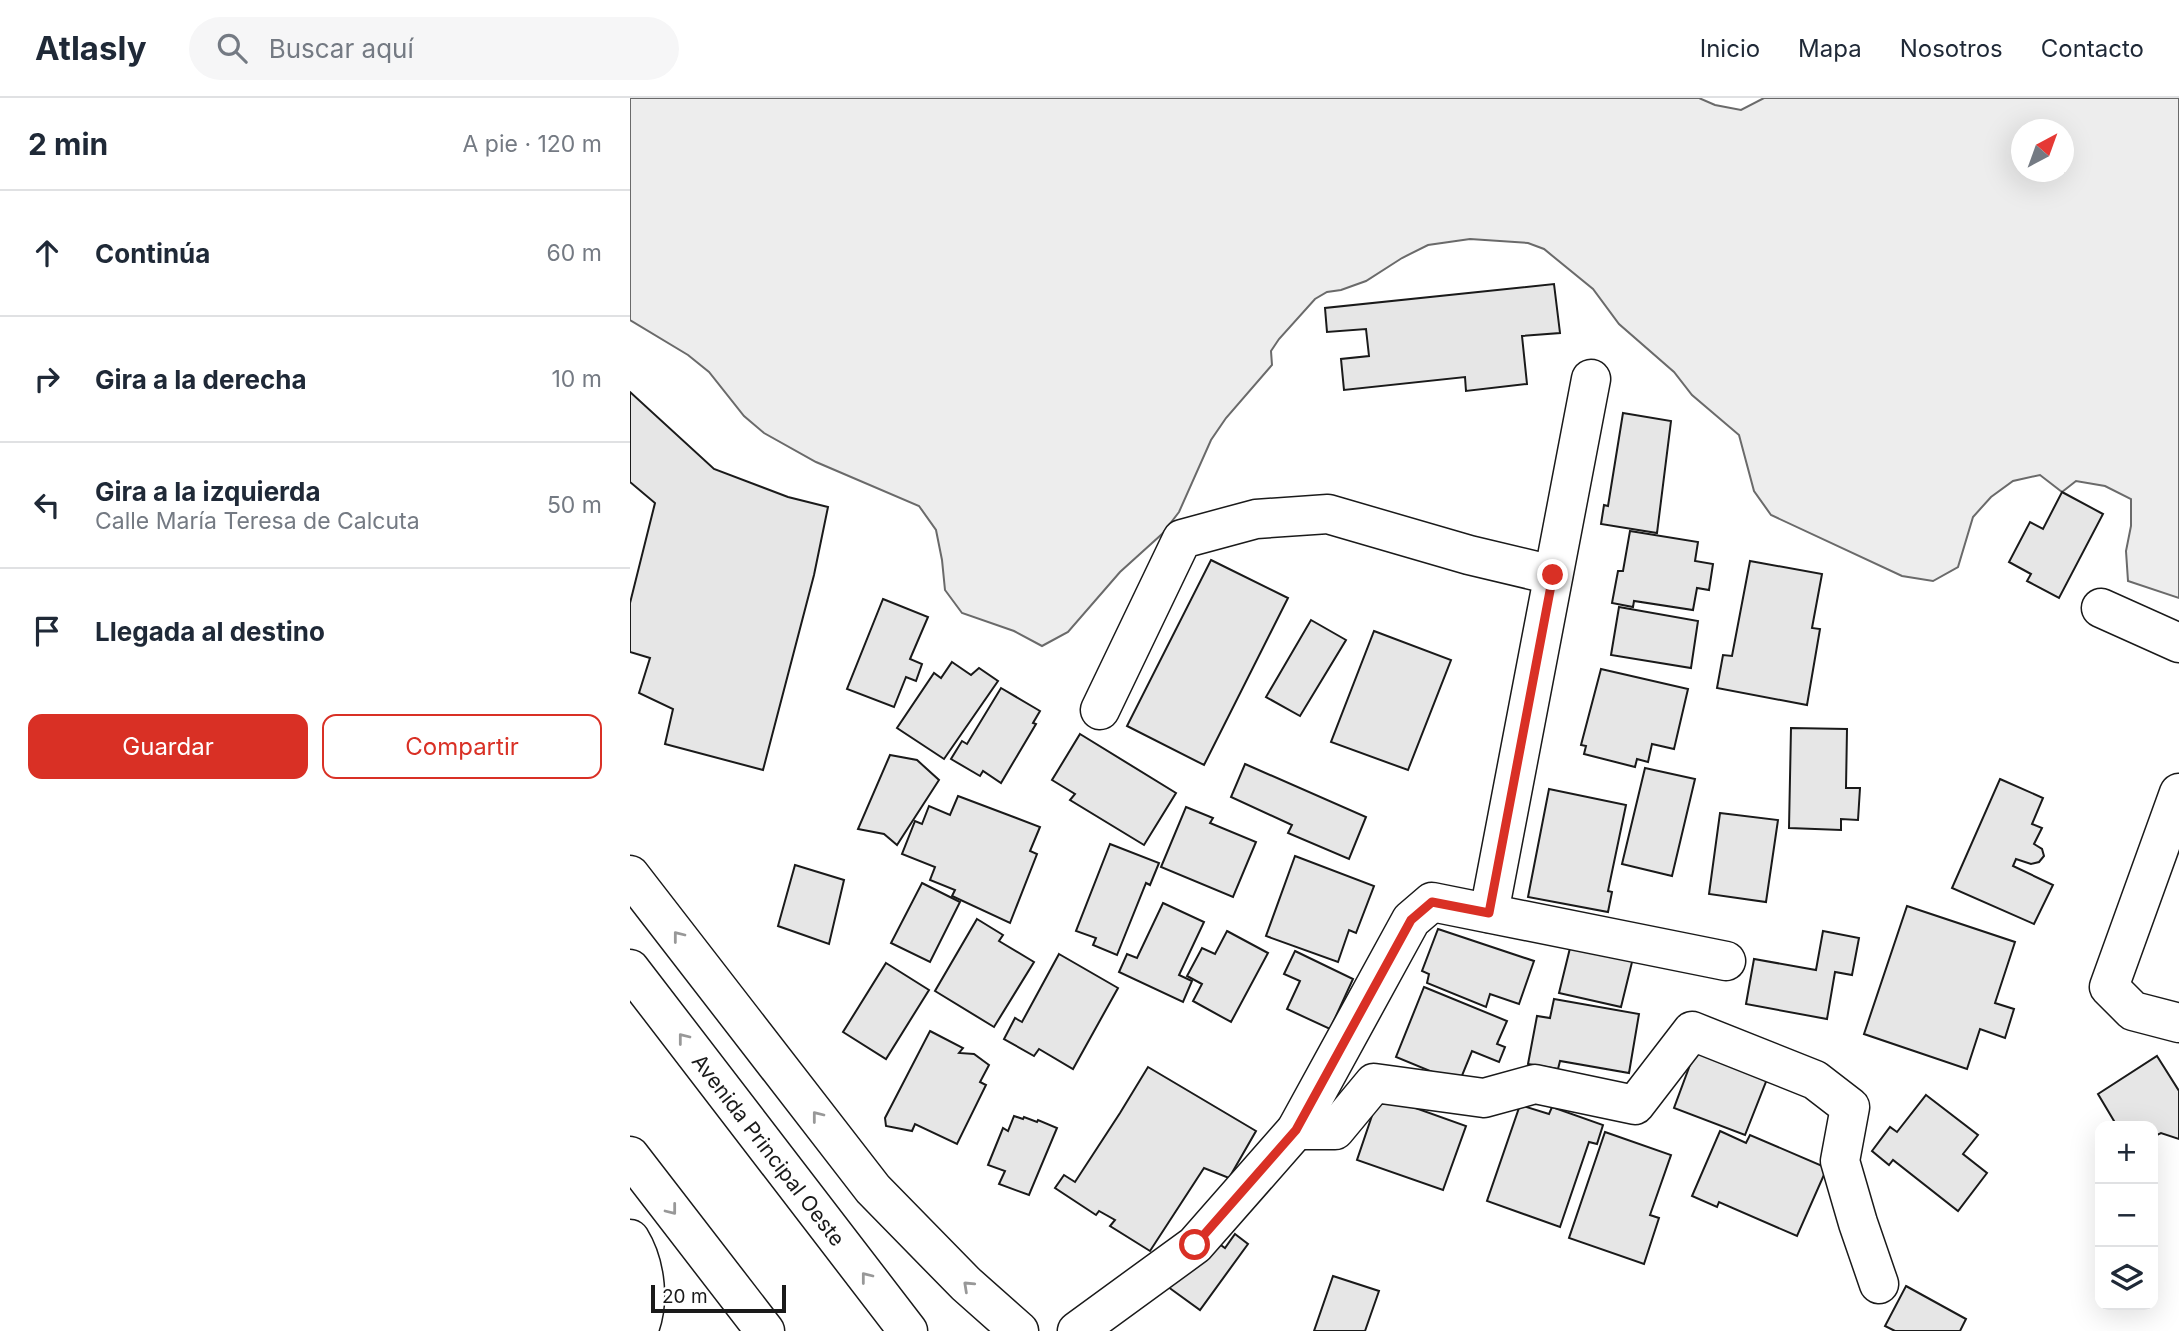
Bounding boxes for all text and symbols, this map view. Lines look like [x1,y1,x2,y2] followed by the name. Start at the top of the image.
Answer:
[189,17,679,80] search box
[35,28,147,68] text: Atlasly
[213,29,251,67] icon: search
[269,33,414,64] text: Buscar aquí
[1700,34,1760,63] text: Inicio
[1798,34,1862,63] text: Mapa
[1900,34,2003,63] text: Nosotros
[2041,34,2144,63] text: Contacto
[2011,119,2074,182] north arrow
[28,126,108,162] text: 2 min
[463,130,602,158] text: A pie · 120 m
[28,234,66,272] icon: ahead
[95,238,210,269] text: Continúa
[547,239,602,267] text: 60 m
[28,360,66,398] icon: right
[95,364,307,395] text: Gira a la derecha
[552,365,602,393] text: 10 m
[95,476,321,507] text: Gira a la izquierda
[28,486,66,524] icon: left
[547,491,602,519] text: 50 m
[95,507,420,535] text: Calle María Teresa de Calcuta
[1537,559,1568,590] route end
[28,612,66,650] icon: arrive
[95,616,325,647] text: Llegada al destino
[28,714,308,779] button: Guardar
[322,714,602,779] button: Compartir
[673,931,686,944] one-way arrow
[679,1034,691,1046] one-way arrow
[687,1049,850,1251] street label: Avenida Principal Oeste
[812,1111,825,1124] one-way arrow
[2095,1121,2158,1310] map controls
[2095,1121,2158,1184] button: +
[2095,1184,2158,1247] button: −
[663,1203,676,1215] one-way arrow
[1179,1229,1210,1260] route start
[2095,1247,2158,1310] button: layers
[862,1272,875,1285] one-way arrow
[963,1281,976,1294] one-way arrow
[651,1282,786,1314] scale bar
[662,1285,708,1308] text: 20 m

